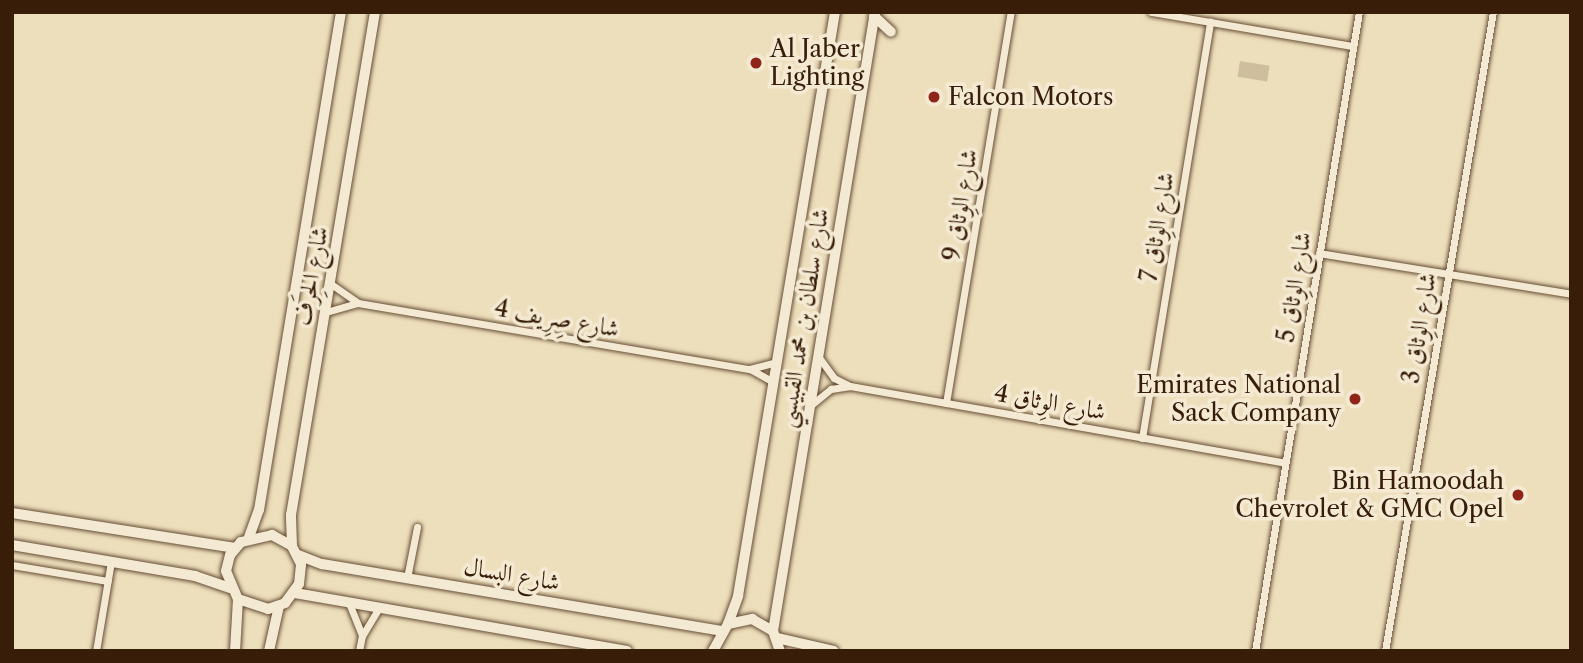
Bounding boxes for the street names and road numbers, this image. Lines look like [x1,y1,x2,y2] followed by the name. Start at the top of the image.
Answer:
[937,147,983,263] street label: شارع الوِثاق 9
[1134,170,1180,284] street label: شارع الوِثاق 7
[771,206,835,430] street label: شارع سلطان بن محمد القبيسي
[288,224,334,328] street label: شارع الحِرَف
[1271,230,1317,344] street label: شارع الوِثاق 5
[1396,270,1442,386] street label: شارع الوِثاق 3
[492,293,622,343] street label: شارع صِرِيف 4
[992,378,1108,426] street label: شارع الوِثاق 4
[462,551,562,597] street label: شارع البسال

